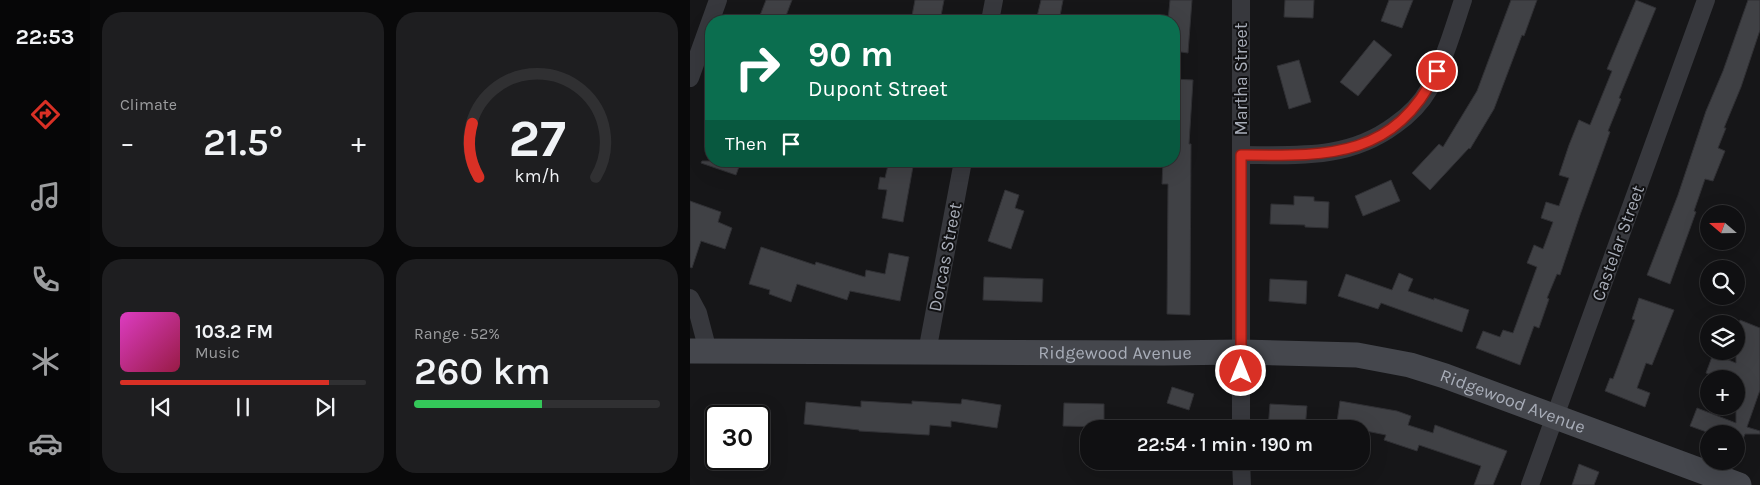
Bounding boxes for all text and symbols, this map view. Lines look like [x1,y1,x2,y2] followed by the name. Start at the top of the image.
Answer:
[1230,22,1252,135] street label: Martha Street
[15,24,75,50] text: 22:53
[808,34,894,75] text: 90 m
[725,35,790,100] icon: right
[1416,50,1458,92] pin
[1423,57,1451,85] icon: arrive
[808,76,948,102] text: Dupont Street
[120,95,177,114] text: Climate
[28,97,63,132] icon: directions
[508,108,566,169] text: 27
[203,120,283,165] text: 21.5°
[120,126,135,159] text: −
[351,126,366,159] text: +
[777,130,805,158] icon: arrive
[725,133,767,155] text: Then
[514,166,560,187] text: km/h
[28,179,63,214] icon: music
[1587,182,1649,304] street label: Castelar Street
[924,200,966,313] street label: Dorcas Street
[1700,205,1745,250] north arrow
[1700,205,1745,470] map controls
[1700,260,1745,305] button: search
[28,262,63,297] icon: phone
[1700,315,1745,360] button: layers
[195,321,273,343] text: 103.2 FM
[414,324,500,343] text: Range · 52%
[1038,341,1192,364] street label: Ridgewood Avenue
[195,343,240,362] text: Music
[28,344,63,379] icon: climate
[1214,344,1266,396] position arrow
[414,349,551,394] text: 260 km
[1437,364,1589,438] street label: Ridgewood Avenue
[1700,370,1745,415] button: +
[147,393,175,421] icon: previous
[229,393,257,421] icon: pause
[311,393,339,421] icon: next
[705,405,770,470] speed limit sign: 30
[1700,425,1745,470] button: −
[28,426,63,461] icon: car
[1137,434,1313,456] text: 22:54 · 1 min · 190 m

